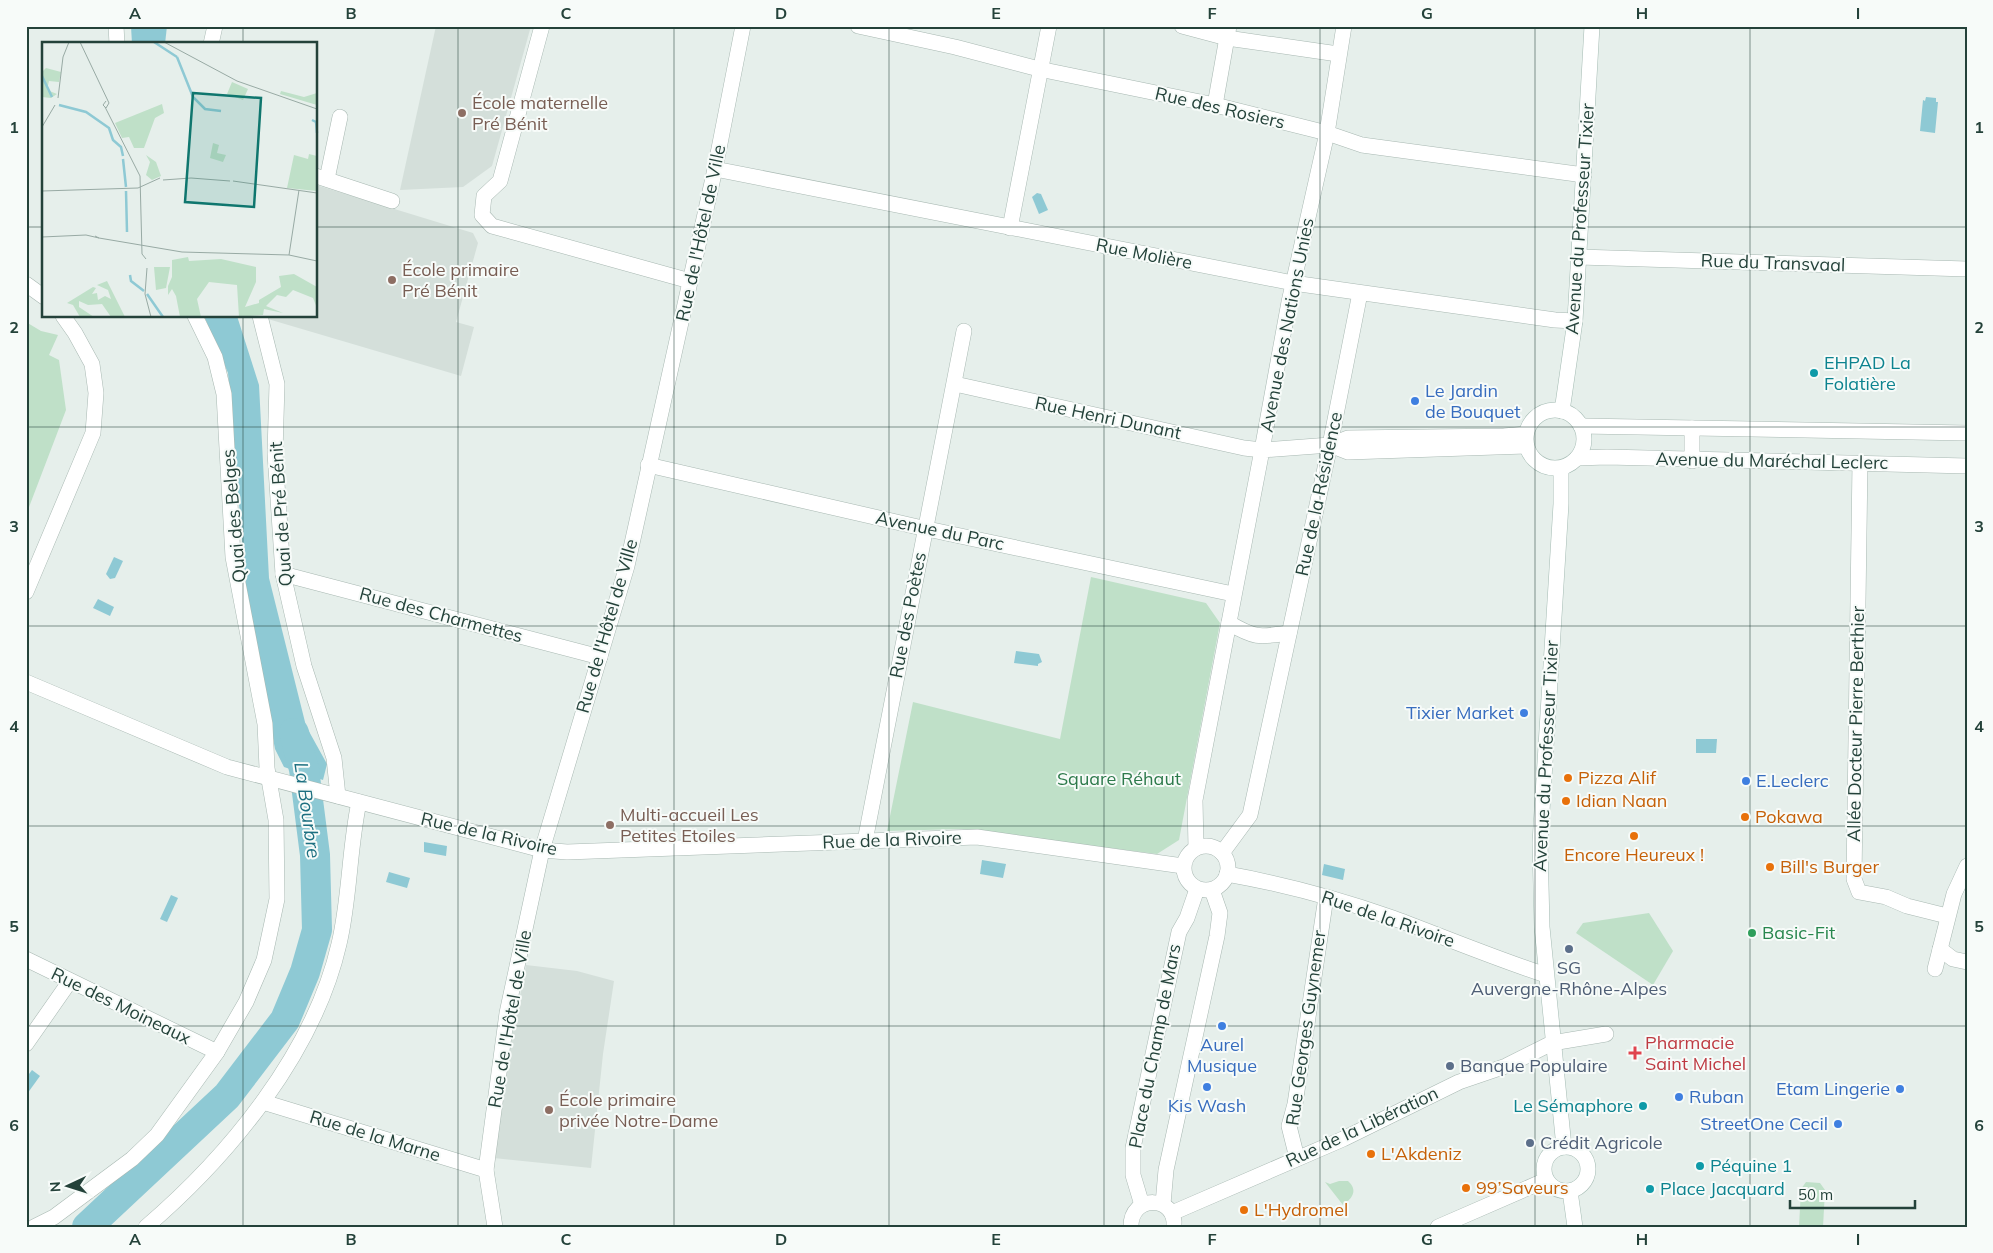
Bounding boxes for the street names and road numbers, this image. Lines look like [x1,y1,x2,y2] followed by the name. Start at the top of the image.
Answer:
[1153,81,1287,134] street label: Rue des Rosiers
[1560,102,1599,335] street label: Avenue du Professeur Tixier
[671,142,731,323] street label: Rue de l'Hôtel de Ville
[1254,216,1319,434] street label: Avenue des Nations Unies
[1094,233,1194,274] street label: Rue Molière
[1700,248,1846,277] street label: Rue du Transvaal
[1033,391,1183,444] street label: Rue Henri Dunant
[1290,410,1347,578] street label: Rue de la Résidence
[264,441,297,587] street label: Quai de Pré Bénit
[1655,447,1889,474] street label: Avenue du Maréchal Leclerc
[216,448,251,584] street label: Quai des Belges
[874,506,1006,555] street label: Avenue du Parc
[571,536,642,716] street label: Rue de l'Hôtel de Ville
[884,550,931,680] street label: Rue des Poètes
[357,582,525,647] street label: Rue des Charmettes
[1842,605,1869,842] street label: Allée Docteur Pierre Berthier
[1528,639,1563,872] street label: Avenue du Professeur Tixier
[419,807,560,860] street label: Rue de la Rivoire
[822,826,962,853] street label: Rue de la Rivoire
[1319,885,1458,952] street label: Rue de la Rivoire
[483,928,536,1110] street label: Rue de l'Hôtel de Ville
[1280,928,1331,1127] street label: Rue Georges Guynemer
[1123,942,1186,1150] street label: Place du Champ de Mars
[48,962,195,1050] street label: Rue des Moineaux
[1282,1081,1442,1172] street label: Rue de la Libération
[307,1105,443,1166] street label: Rue de la Marne

